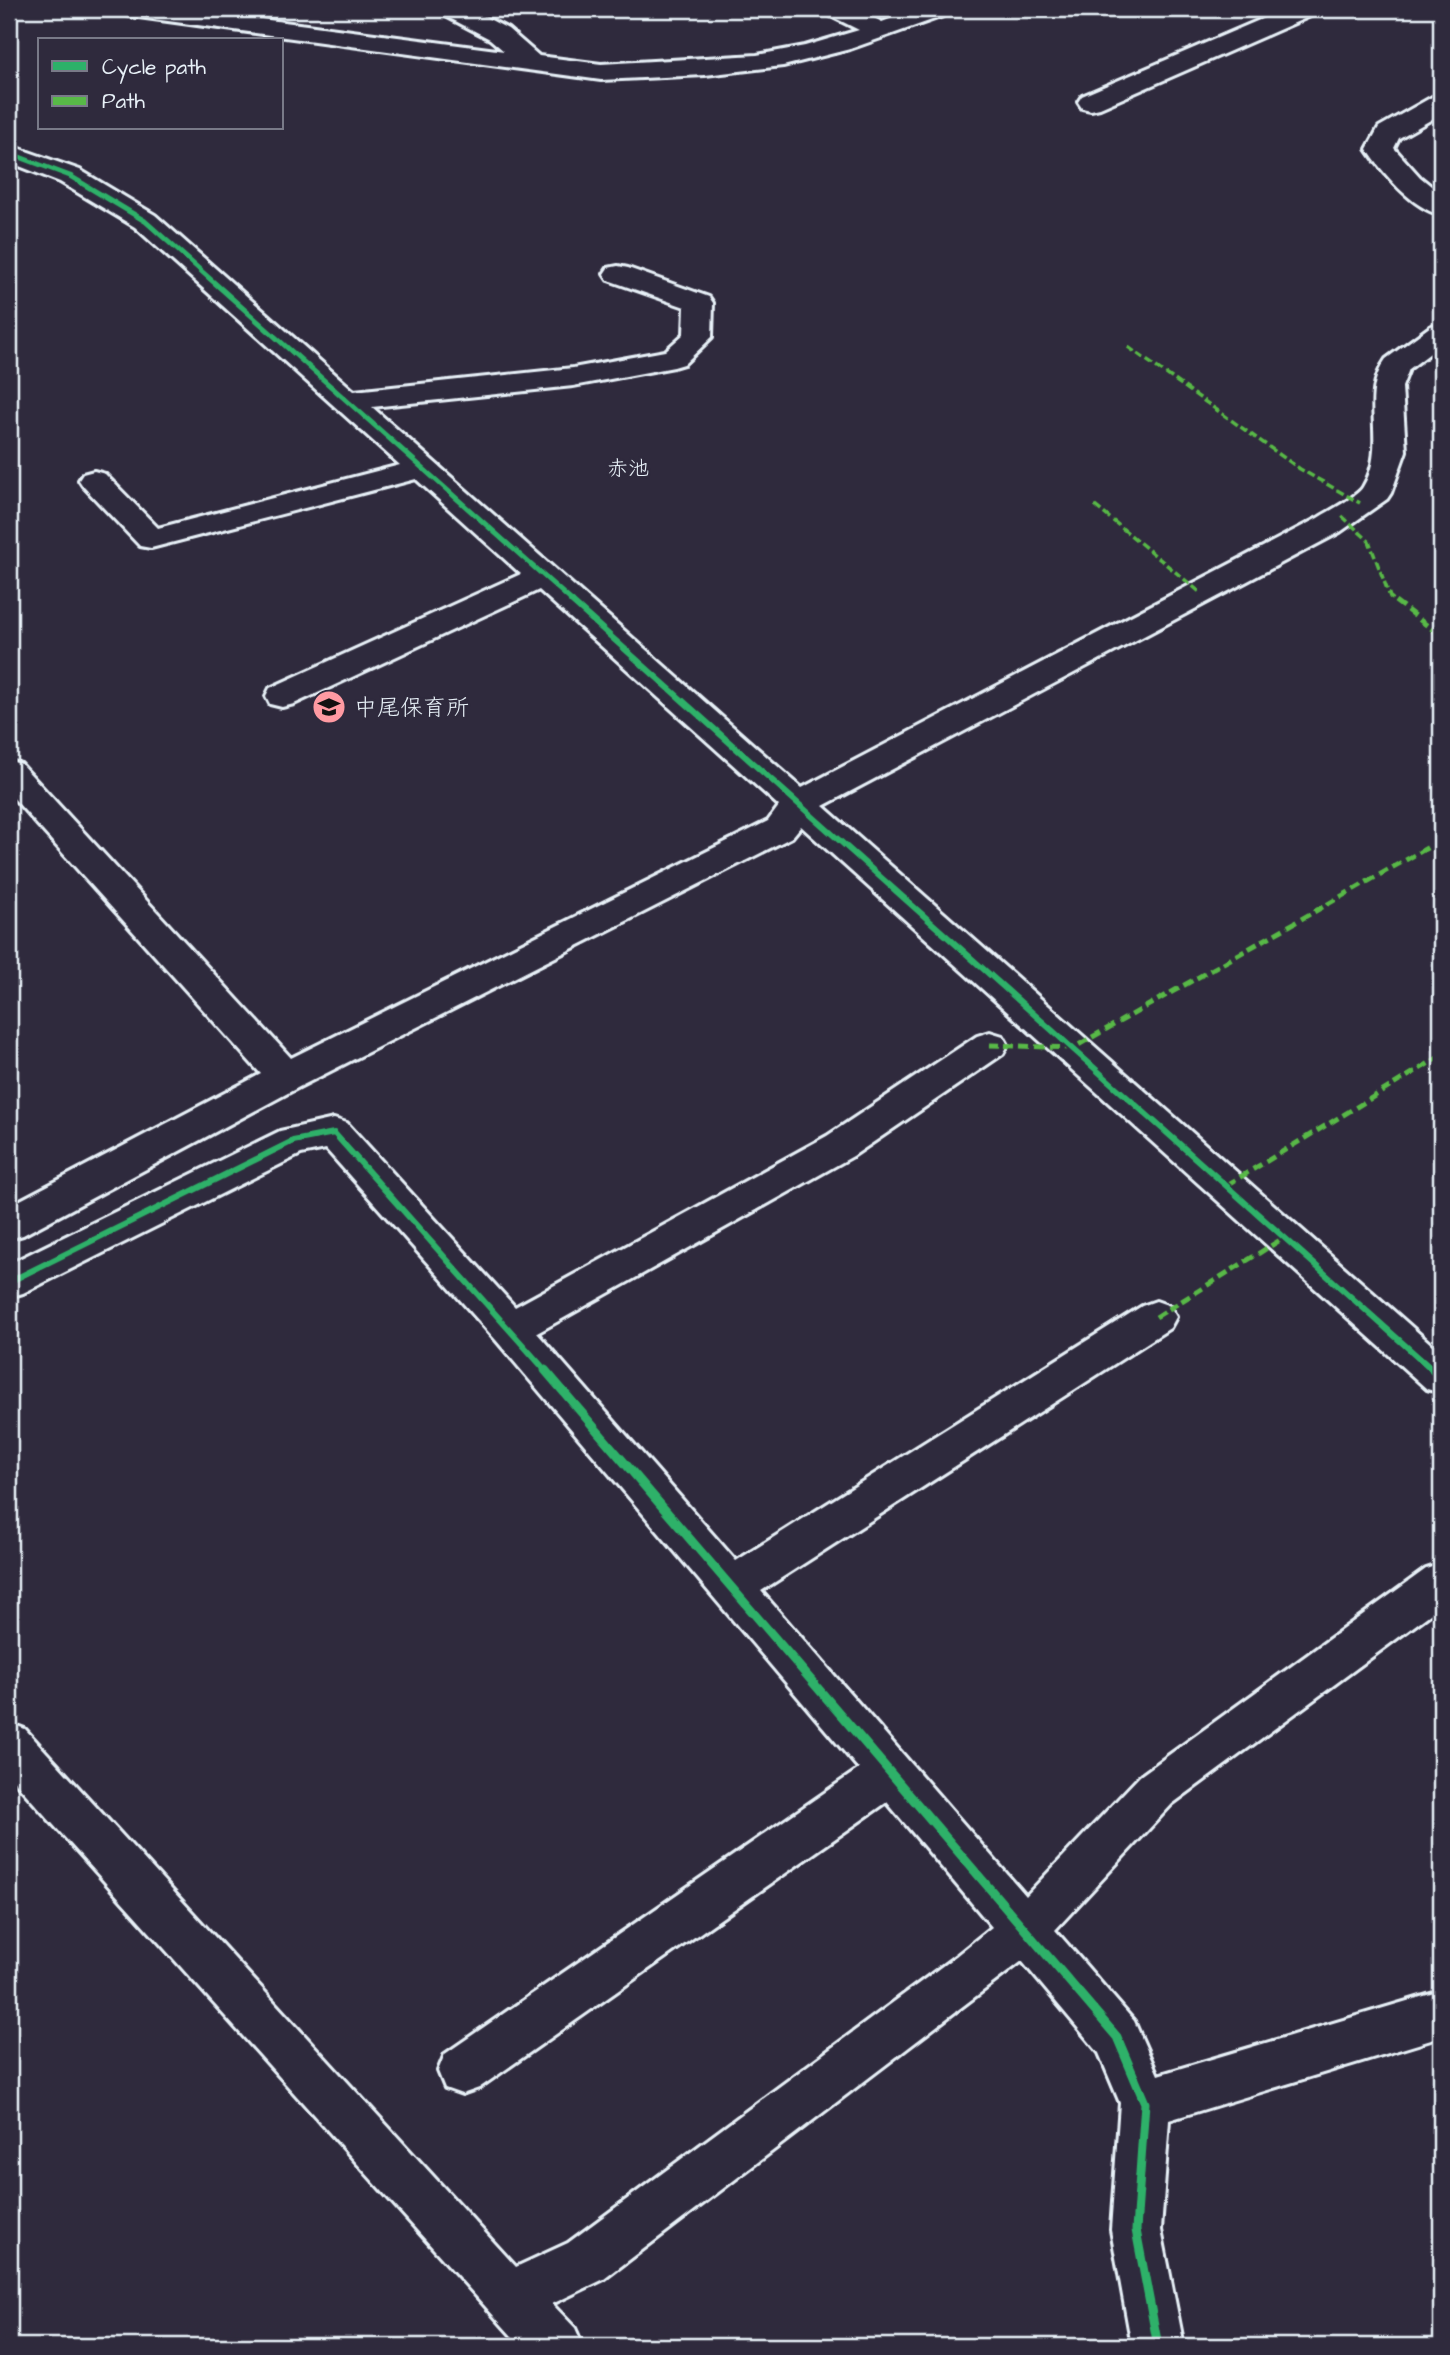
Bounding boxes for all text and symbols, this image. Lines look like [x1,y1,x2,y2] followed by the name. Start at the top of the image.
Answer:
[38,38,284,130] legend
[102,53,207,84] text: Cycle path
[102,87,146,116] text: Path
[607,454,649,483] district label: 赤池
[310,688,348,726] school or university icon: 中尾保育所
[354,692,469,724] place label: 中尾保育所

